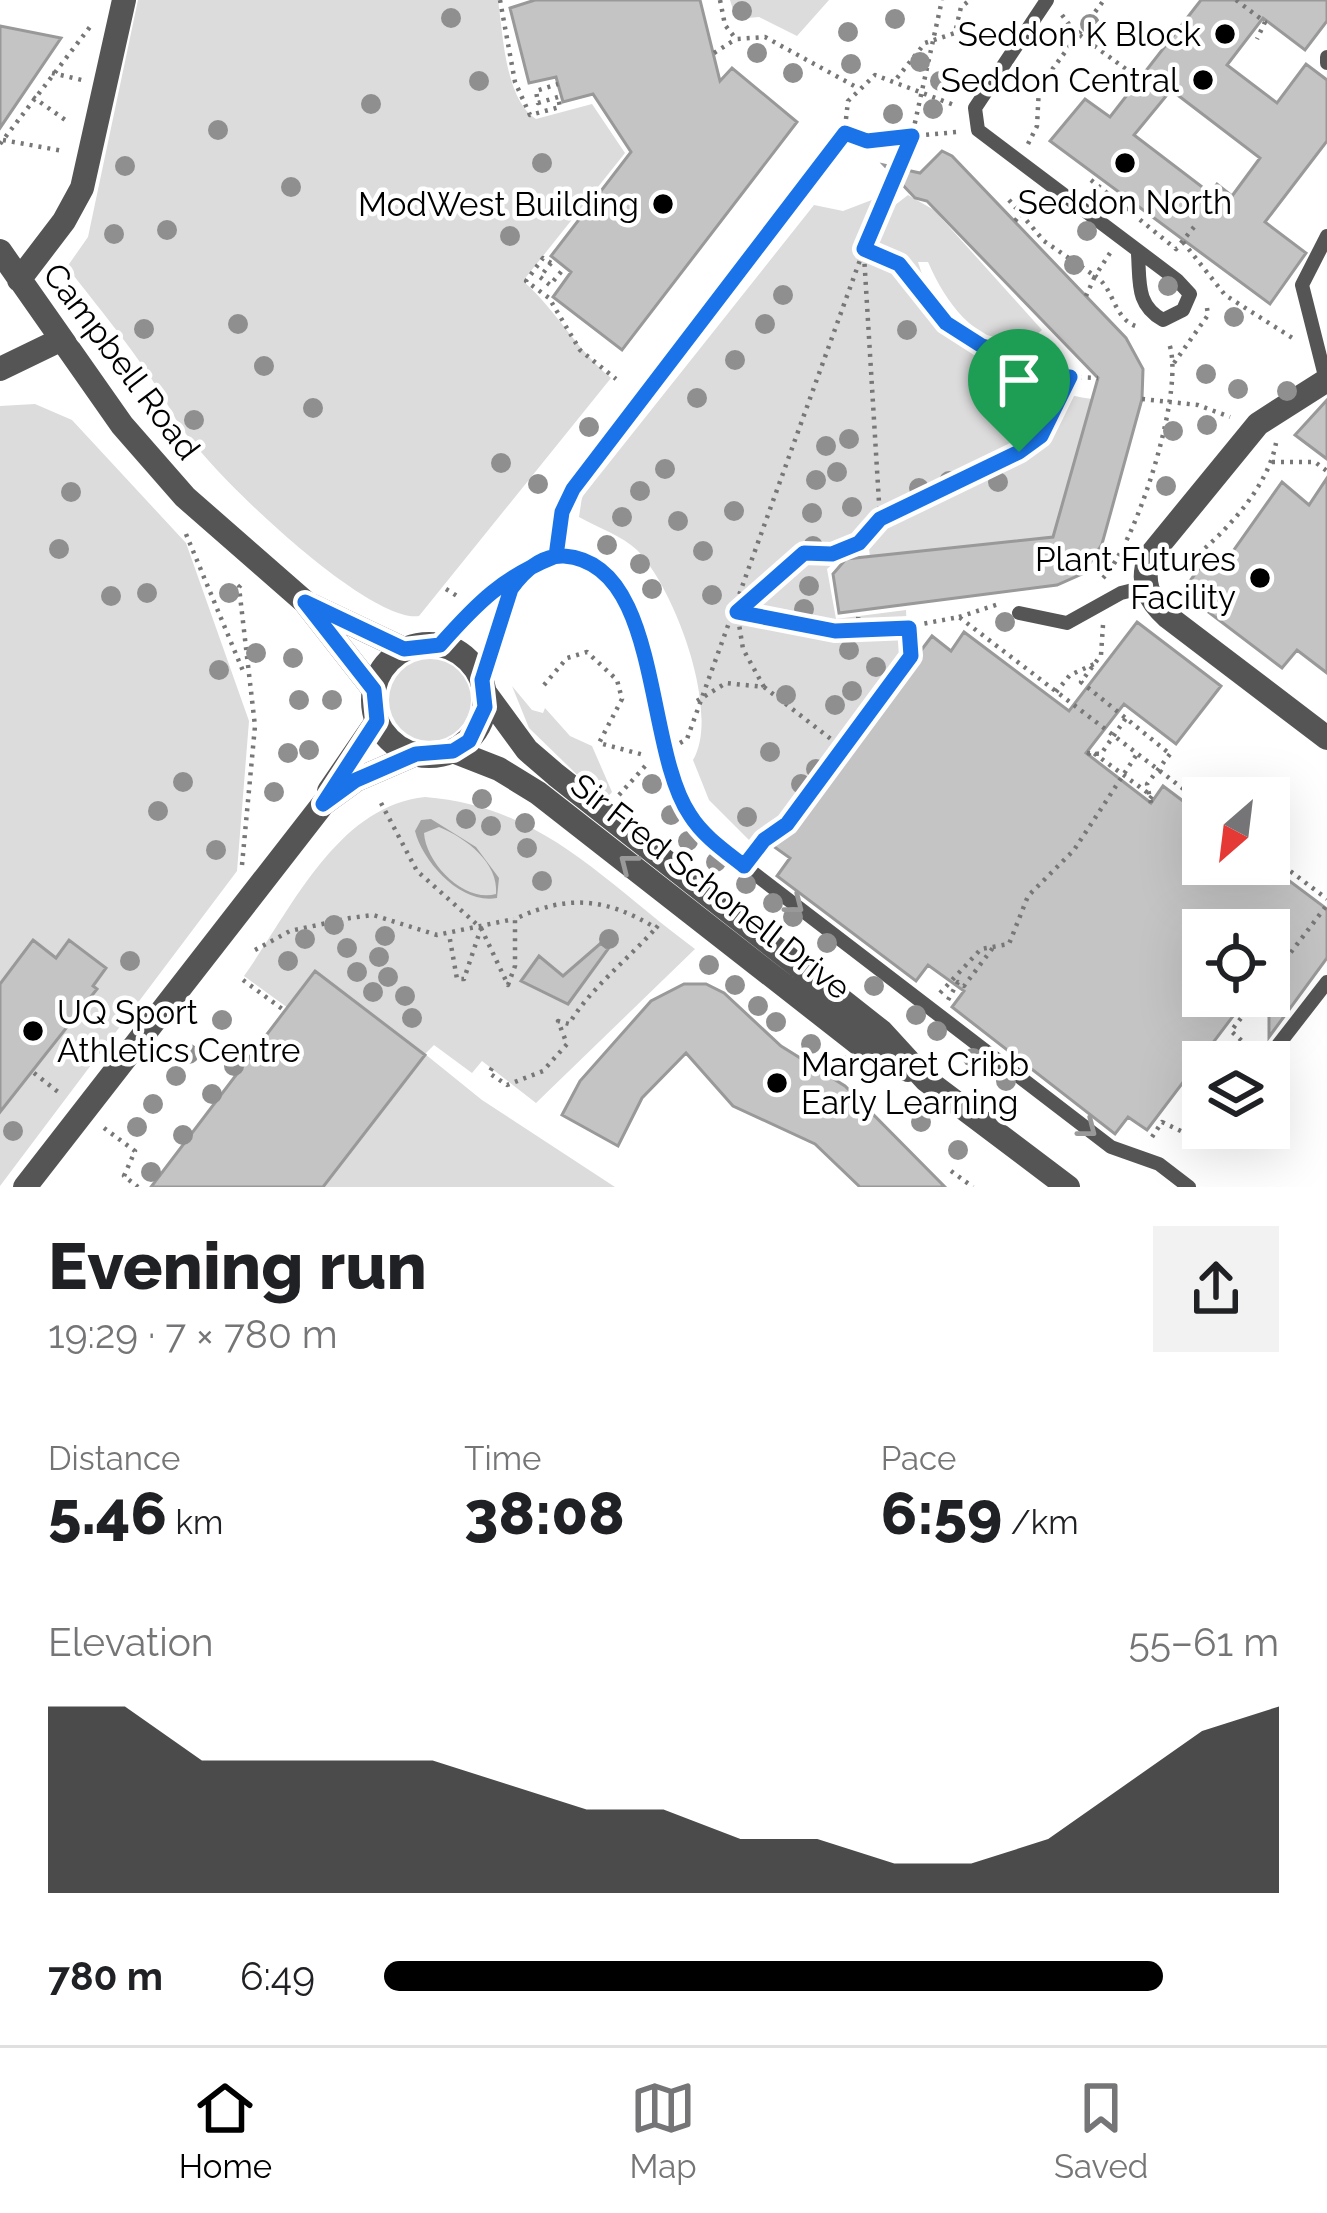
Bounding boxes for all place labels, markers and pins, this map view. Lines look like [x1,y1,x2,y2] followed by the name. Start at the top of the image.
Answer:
[958,15,1201,54] place label: Seddon K Block
[1212,21,1238,47] marker: Seddon K Block
[941,61,1180,100] place label: Seddon Central
[1190,67,1216,93] marker: Seddon Central
[1112,150,1138,176] marker: Seddon North
[1018,183,1232,222] place label: Seddon North
[358,185,639,224] place label: ModWest Building
[650,191,676,217] marker: ModWest Building
[968,329,1070,452] pin
[1035,540,1236,617] place label: Plant Futures Facility
[1247,565,1273,591] marker: Plant Futures Facility
[57,993,300,1070] place label: UQ Sport Athletics Centre
[20,1018,46,1044] marker: UQ Sport Athletics Centre
[801,1045,1029,1122] place label: Margaret Cribb Early Learning
[764,1070,790,1096] marker: Margaret Cribb Early Learning

